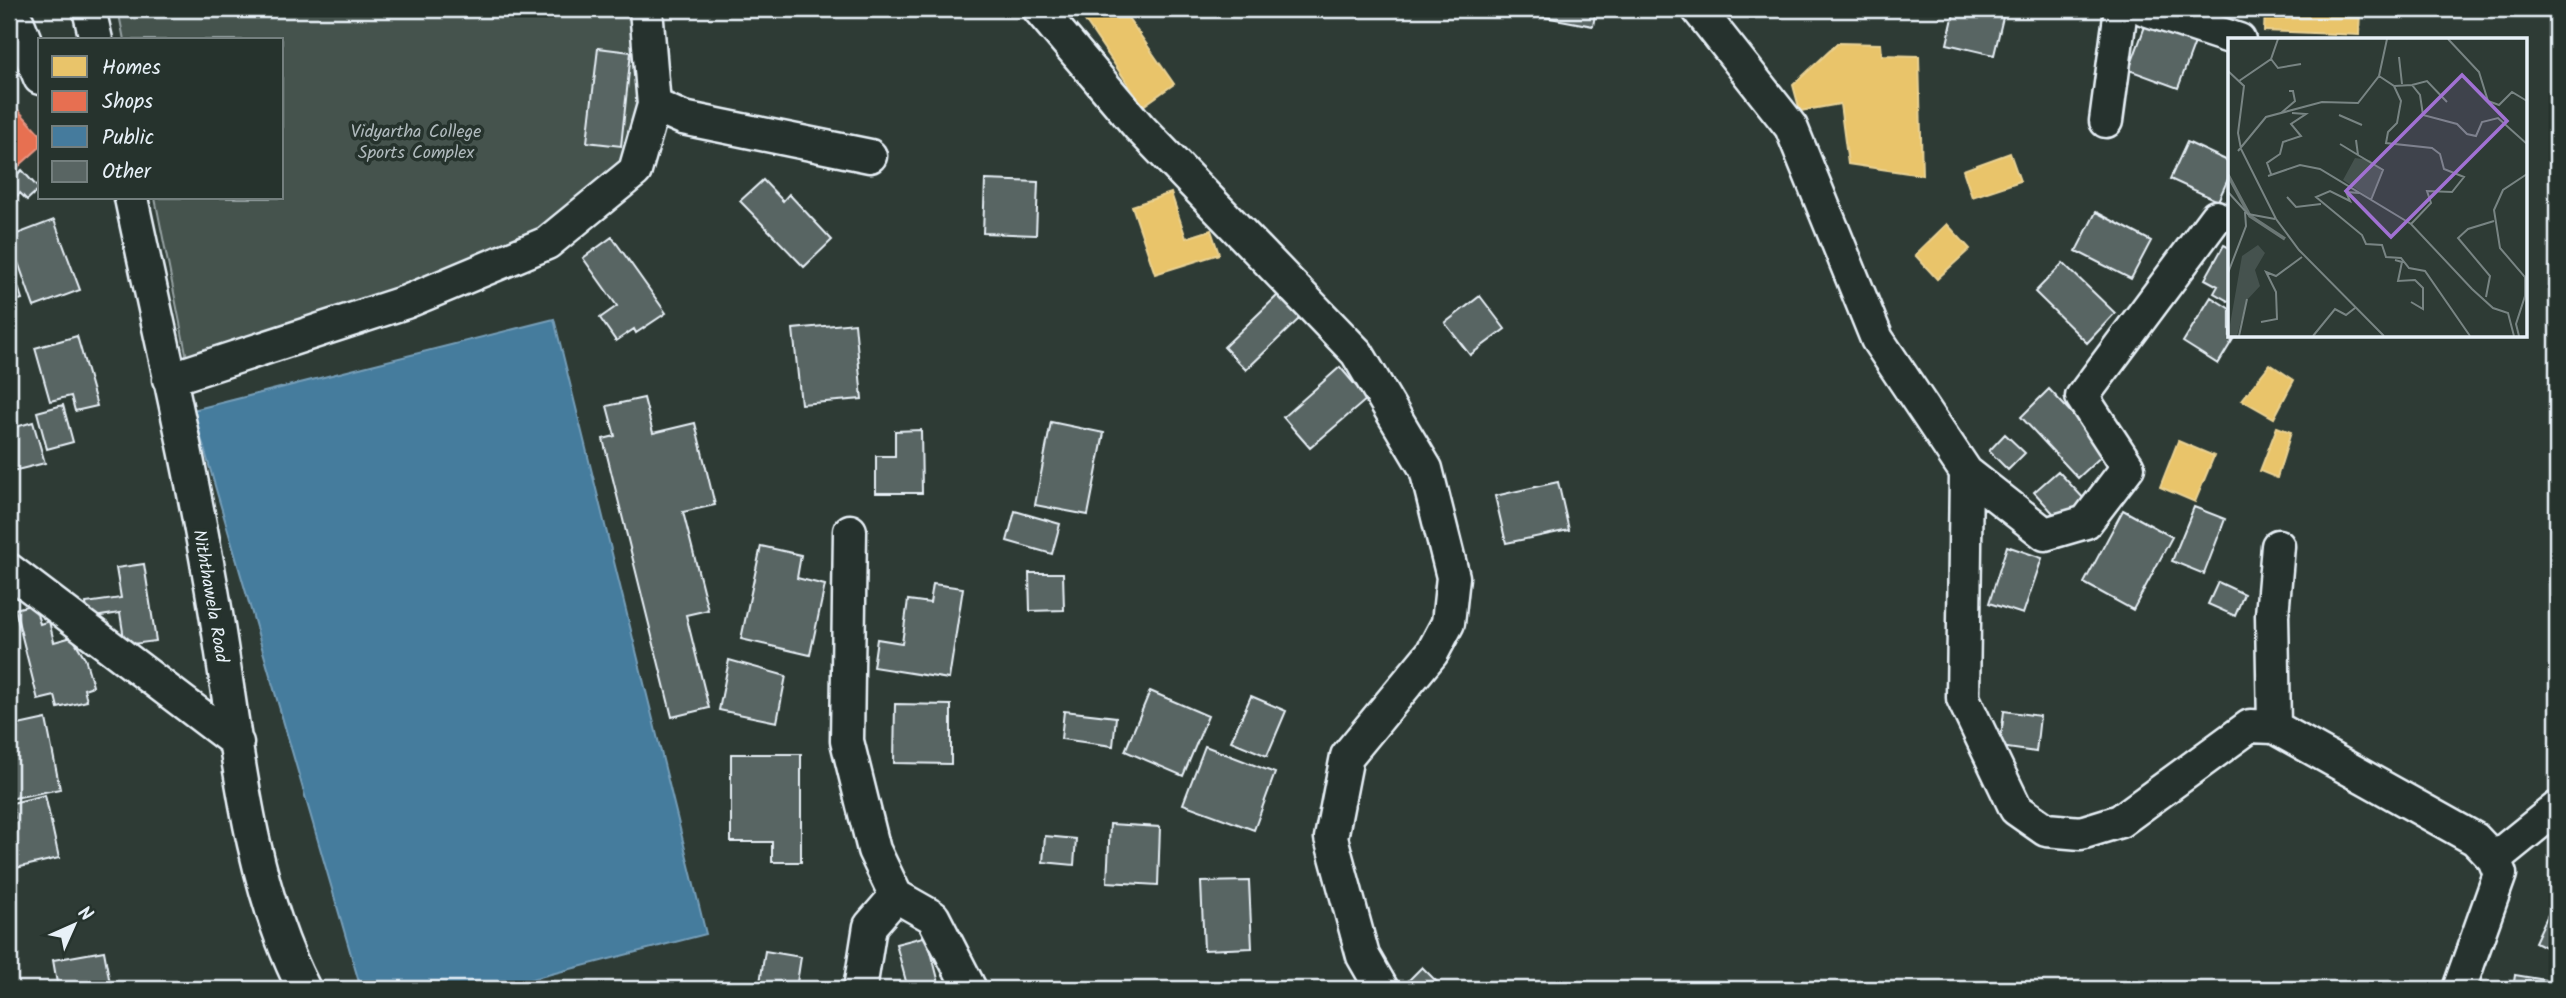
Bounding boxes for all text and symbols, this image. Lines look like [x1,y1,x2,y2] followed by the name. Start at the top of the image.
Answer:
[38,38,284,200] legend
[2228,38,2528,338] inset map
[102,52,161,85] text: Homes
[102,86,153,119] text: Shops
[351,118,481,168] park label: Vidyartha College Sports Complex
[102,122,154,155] text: Public
[102,156,152,189] text: Other
[184,528,236,666] street label: Niththawela Road
[38,890,108,960] north arrow
[70,900,99,929] text: N

